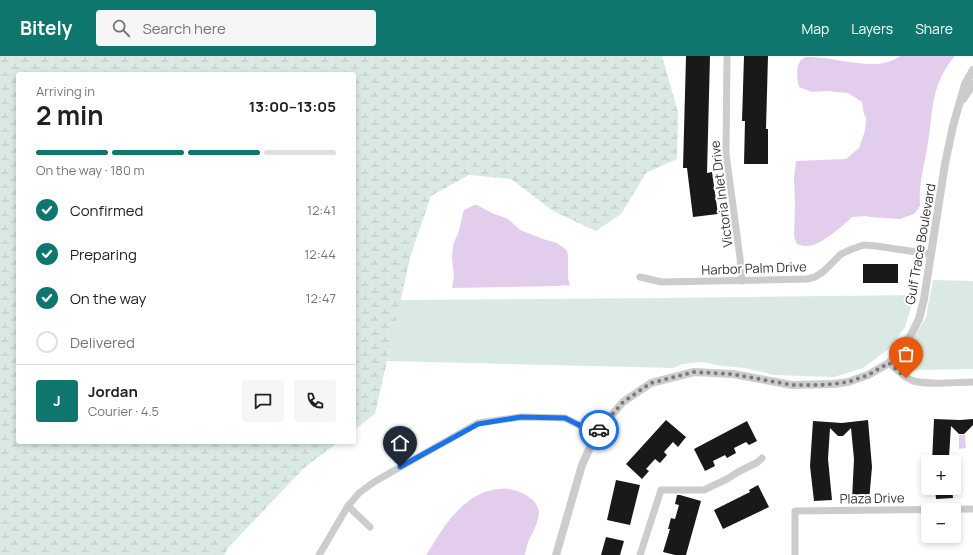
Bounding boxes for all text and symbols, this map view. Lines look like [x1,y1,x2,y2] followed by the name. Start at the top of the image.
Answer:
[96,10,376,46] search box
[20,15,72,41] text: Bitely
[110,17,132,39] icon: search
[142,18,226,39] text: Search here
[801,19,829,38] text: Map
[851,19,893,38] text: Layers
[915,19,953,38] text: Share
[36,82,95,100] text: Arriving in
[249,96,336,117] text: 13:00–13:05
[36,97,104,133] text: 2 min
[705,139,736,248] street label: Victoria Inlet Drive
[36,161,144,179] text: On the way · 180 m
[900,182,940,306] street label: Gulf Trace Boulevard
[36,199,58,221] icon: check
[70,200,143,221] text: Confirmed
[307,201,336,219] text: 12:41
[36,243,58,265] icon: check
[70,244,137,265] text: Preparing
[304,245,336,263] text: 12:44
[701,257,807,279] street label: Harbor Palm Drive
[36,287,58,309] icon: check
[70,288,146,309] text: On the way
[305,289,336,307] text: 12:47
[70,332,135,353] text: Delivered
[889,337,923,378] pin
[895,343,917,365] icon: bag
[242,380,284,422] button: chat
[294,380,336,422] button: phone
[88,381,138,402] text: Jordan
[53,390,61,411] text: J
[88,402,159,420] text: Courier · 4.5
[579,410,619,450] courier
[588,419,610,441] icon: car
[383,426,417,467] pin
[389,432,411,454] icon: home
[921,455,961,543] map controls
[921,455,961,495] button: +
[839,488,905,508] street label: Plaza Drive
[921,503,961,543] button: −

